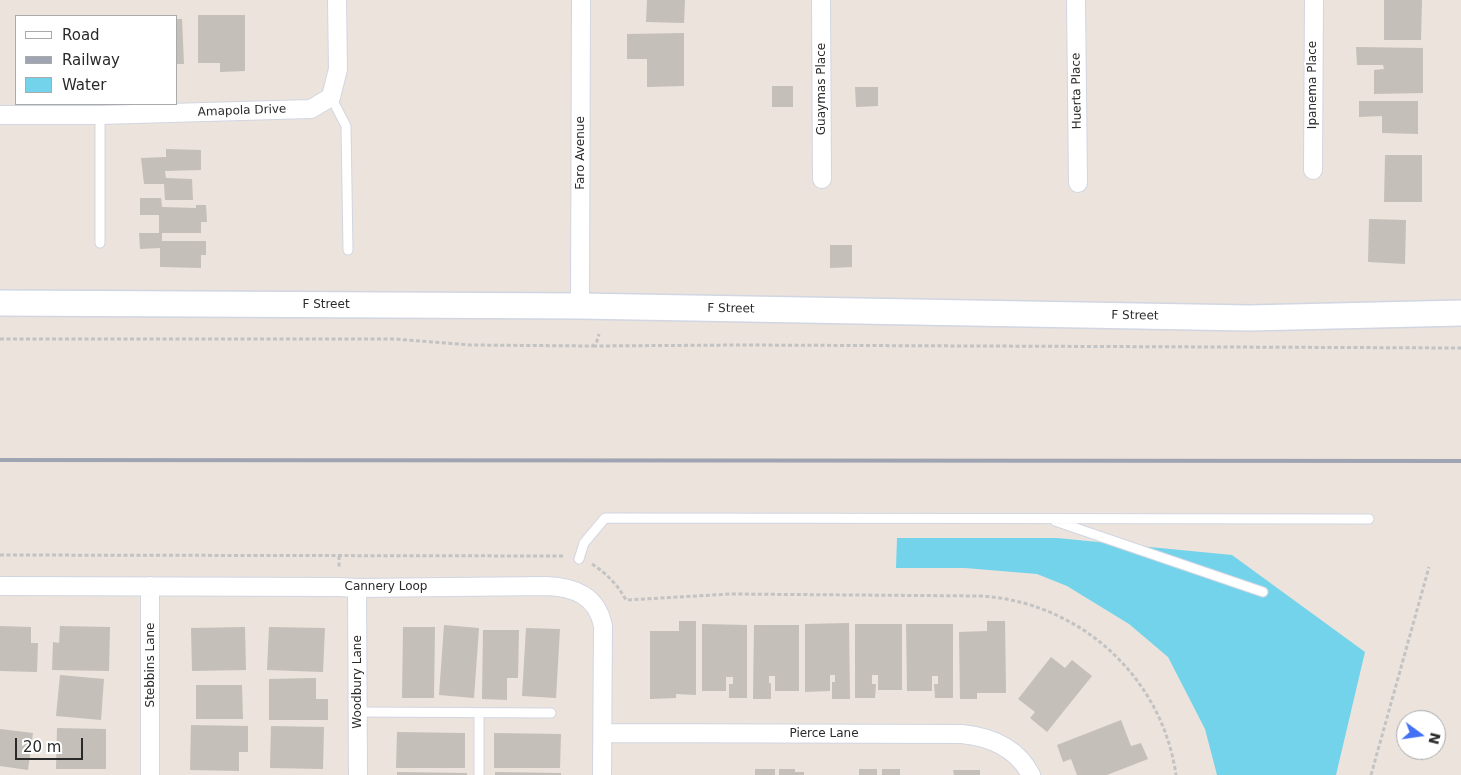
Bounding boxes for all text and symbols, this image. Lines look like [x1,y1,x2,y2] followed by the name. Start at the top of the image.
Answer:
[15,15,178,105] legend
[62,26,100,44] text: Road
[1306,41,1320,129] street label: Ipanema Place
[815,43,829,135] street label: Guaymas Place
[62,51,120,69] text: Railway
[1069,53,1085,129] street label: Huerta Place
[62,76,106,94] text: Water
[197,102,287,120] street label: Amapola Drive
[574,116,588,190] street label: Faro Avenue
[302,298,350,312] street label: F Street
[707,301,755,317] street label: F Street
[1111,308,1159,324] street label: F Street
[345,580,427,594] street label: Cannery Loop
[144,623,158,707] street label: Stebbins Lane
[351,635,365,729] street label: Woodbury Lane
[1396,710,1446,760] north arrow
[789,727,859,741] street label: Pierce Lane
[18,728,85,760] scale bar
[1425,731,1444,746] text: N
[23,738,61,756] text: 20 m

